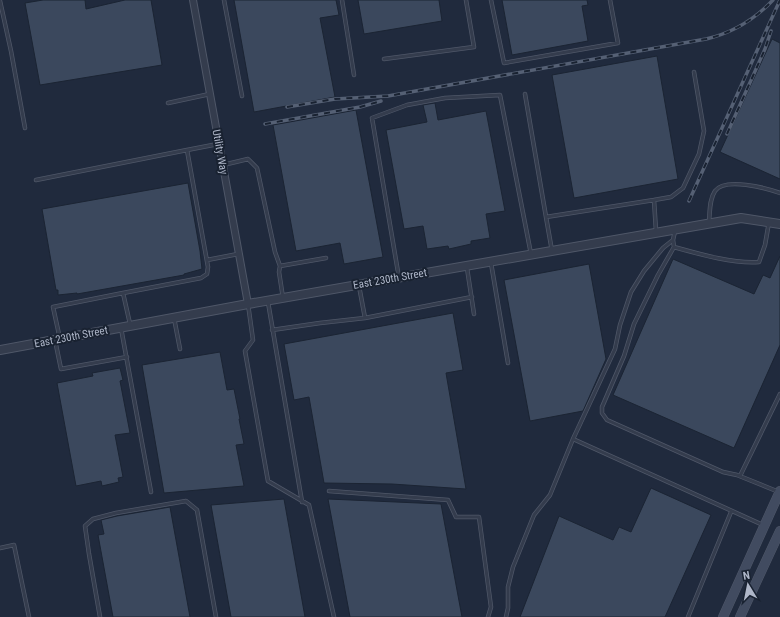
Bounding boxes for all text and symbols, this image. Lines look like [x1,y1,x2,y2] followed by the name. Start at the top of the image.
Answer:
[210,129,230,176] street label: Utility Way
[352,266,428,292] street label: East 230th Street
[33,323,109,351] street label: East 230th Street
[728,565,768,605] north arrow
[742,569,751,583] text: N

